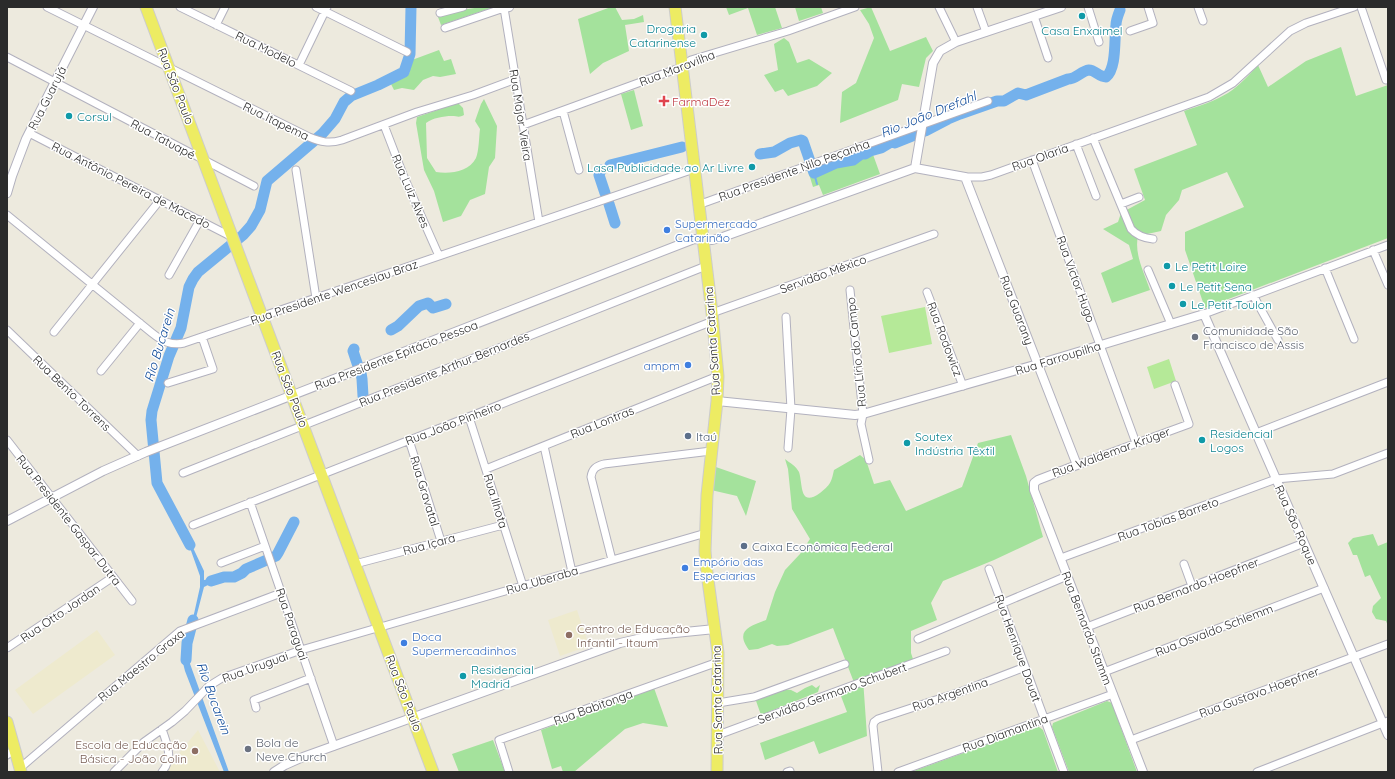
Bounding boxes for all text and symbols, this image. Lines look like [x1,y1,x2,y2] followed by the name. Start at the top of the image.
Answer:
[1077,11,1087,21] marker: Casa Enxaimel
[629,21,696,50] place label: Drogaria Catarinense
[1041,23,1123,38] place label: Casa Enxaimel
[233,28,299,70] street label: Rua Modelo
[699,30,709,40] marker: Drogaria Catarinense
[155,46,197,126] street label: Rua São Paulo
[637,47,717,89] street label: Rua Maravilha
[24,64,70,132] street label: Rua Guarujá
[506,68,536,162] street label: Rua Major Vieira
[878,87,980,140] water label: Rio João Drefahl
[672,94,730,109] place label: FarmaDez
[659,96,669,106] marker: FarmaDez
[240,98,312,144] street label: Rua Itapema
[77,109,112,124] place label: Corsul
[64,111,74,121] marker: Corsul
[128,116,198,162] street label: Rua Tatuapé
[716,136,872,204] street label: Rua Presidente Nilo Peçanha
[49,138,213,232] street label: Rua Antônio Pereira de Macedo
[1010,140,1070,174] street label: Rua Olaria
[389,152,433,231] street label: Rua Luiz Alves
[587,160,744,175] place label: Lasa Publicidade ao Ar Livre
[747,162,757,172] marker: Lasa Publicidade ao Ar Livre
[675,216,757,245] place label: Supermercado Catarinão
[662,225,672,235] marker: Supermercado Catarinão
[1053,234,1099,324] street label: Rua Victor Hugo
[778,251,868,297] street label: Servidão México
[248,256,420,328] street label: Rua Presidente Wenceslau Braz
[1175,259,1247,274] place label: Le Petit Loire
[1162,261,1172,271] marker: Le Petit Loire
[997,273,1037,347] street label: Rua Guarany
[1180,279,1252,294] place label: Le Petit Sena
[1167,281,1177,291] marker: Le Petit Sena
[701,286,723,396] street label: Rua Santa Catarina
[843,296,869,408] street label: Rua Lírio do Campo
[1191,297,1272,312] place label: Le Petit Toulon
[1178,299,1188,309] marker: Le Petit Toulon
[924,300,966,379] street label: Rua Rodowicz
[140,306,178,384] water label: Rio Bucarein
[312,317,480,393] street label: Rua Presidente Epitácio Pessoa
[1203,323,1304,352] place label: Comunidade São Francisco de Assis
[357,328,532,410] street label: Rua Presidente Arthur Bernardes
[1190,332,1200,342] marker: Comunidade São Francisco de Assis
[1013,338,1103,378] street label: Rua Farroupilha
[269,349,311,429] street label: Rua São Paulo
[30,352,114,434] street label: Rua Bento Torrens
[644,358,680,373] place label: ampm
[683,360,693,370] marker: ampm
[403,398,503,448] street label: Rua João Pinheiro
[568,402,636,442] street label: Rua Lontras
[1050,423,1173,480] street label: Rua Waldemar Krüger
[1210,426,1273,455] place label: Residencial Logos
[696,429,717,444] place label: Itaú
[915,429,995,458] place label: Soutex Indústria Têxtil
[683,431,693,441] marker: Itaú
[1197,435,1207,445] marker: Residencial Logos
[902,438,912,448] marker: Soutex Indústria Têxtil
[13,452,125,588] street label: Rua Presidente Gaspar Dutra
[407,454,443,528] street label: Rua Gravatal
[481,472,511,530] street label: Rua Ilhota
[1272,483,1320,568] street label: Rua São Roque
[1115,494,1221,544] street label: Rua Tobias Barreto
[401,530,457,558] street label: Rua Içara
[752,539,893,554] place label: Caixa Econômica Federal
[739,541,749,551] marker: Caixa Econômica Federal
[693,554,764,583] place label: Empório das Especiarias
[1131,554,1261,616] street label: Rua Bernardo Hoepfner
[504,563,580,597] street label: Rua Uberaba
[680,563,690,573] marker: Empório das Especiarias
[1058,569,1116,687] street label: Rua Bernardo Stamm
[17,581,103,645] street label: Rua Otto Jordan
[273,586,311,662] street label: Rua Paraguai
[992,592,1044,704] street label: Rua Henrique Douat
[1153,601,1275,659] street label: Rua Osvaldo Schlemm
[577,621,690,650] place label: Centro de Educação Infantil - Itaum
[95,625,187,705] street label: Rua Maestro Graxa
[412,629,517,658] place label: Doca Supermercadinhos
[564,630,574,640] marker: Centro de Educação Infantil - Itaum
[399,638,409,648] marker: Doca Supermercadinhos
[709,646,725,754] street label: Rua Santa Catarina
[220,648,290,686] street label: Rua Uruguai
[383,653,425,733] street label: Rua São Paulo
[755,659,909,727] street label: Servidão Germano Schubert
[194,660,235,737] water label: Rio Bucarein
[471,662,534,691] place label: Residencial Madrid
[1197,663,1321,721] street label: Rua Gustavo Hoepfner
[458,671,468,681] marker: Residencial Madrid
[910,674,990,714] street label: Rua Argentina
[551,686,635,728] street label: Rua Babitonga
[960,711,1050,755] street label: Rua Diamantina
[256,735,327,764] place label: Bola de Neve Church
[75,737,187,766] place label: Escola de Educação Básica - João Colin
[243,744,253,754] marker: Bola de Neve Church
[190,746,200,756] marker: Escola de Educação Básica - João Colin

